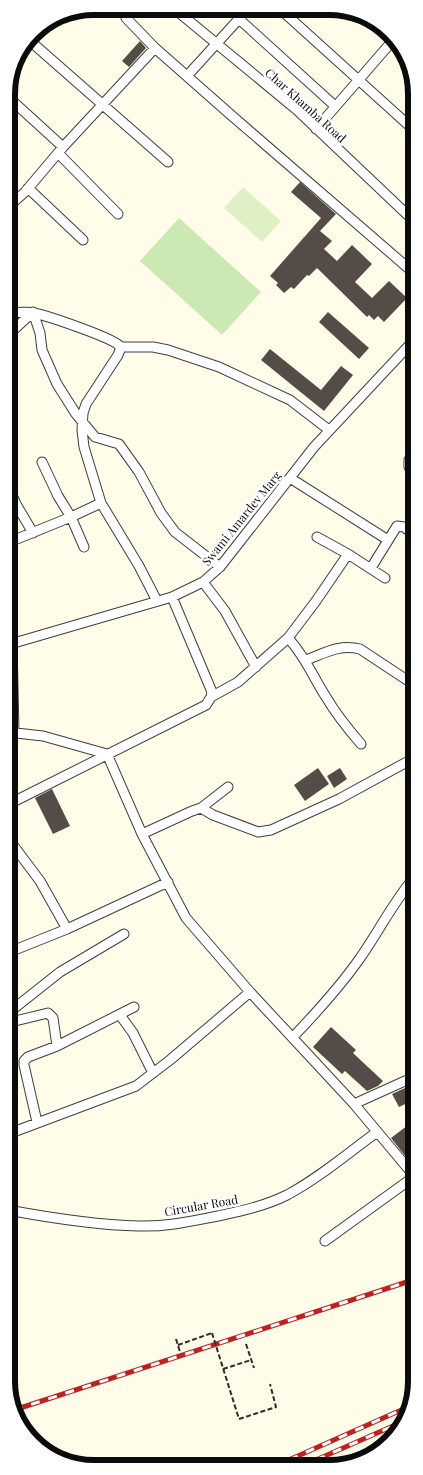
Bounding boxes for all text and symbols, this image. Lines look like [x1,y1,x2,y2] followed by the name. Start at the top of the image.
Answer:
[262,64,350,146] street label: Char Khamba Road
[198,467,285,569] street label: Swami Amardev Marg
[163,1191,239,1219] street label: Circular Road

